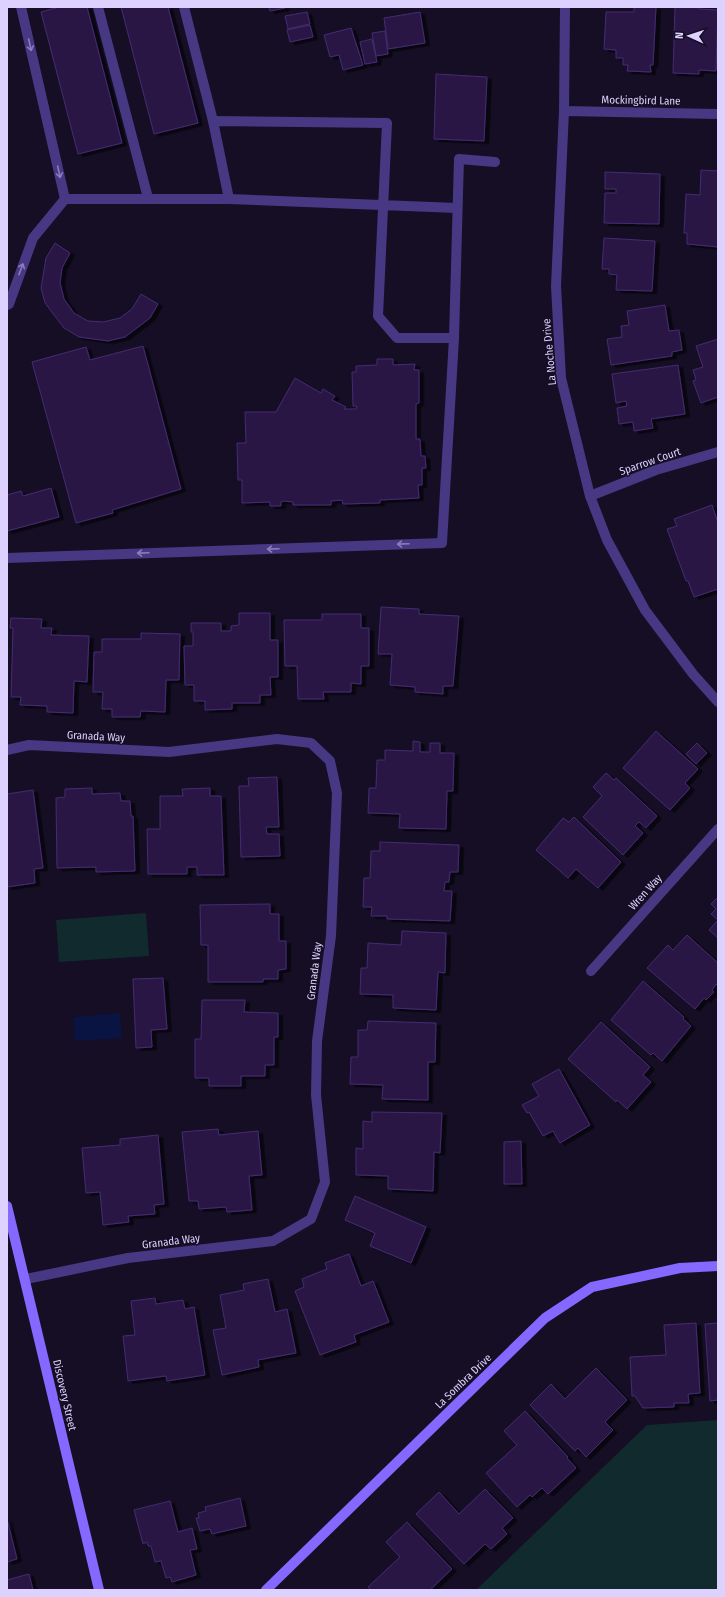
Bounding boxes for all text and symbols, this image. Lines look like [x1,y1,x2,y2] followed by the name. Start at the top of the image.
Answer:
[669,16,709,56] north arrow
[673,32,686,39] text: N
[26,38,34,51] one-way arrow
[601,93,681,108] street label: Mockingbird Lane
[55,165,63,178] one-way arrow
[18,264,26,276] one-way arrow
[540,318,559,386] street label: La Noche Drive
[618,445,683,478] street label: Sparrow Court
[397,540,410,548] one-way arrow
[267,545,280,552] one-way arrow
[137,549,150,557] one-way arrow
[67,728,126,745] street label: Granada Way
[626,872,665,913] street label: Wren Way
[304,941,325,1001] street label: Granada Way
[141,1231,201,1252] street label: Granada Way
[433,1351,494,1411] street label: La Sombra Drive
[50,1358,79,1432] street label: Discovery Street

